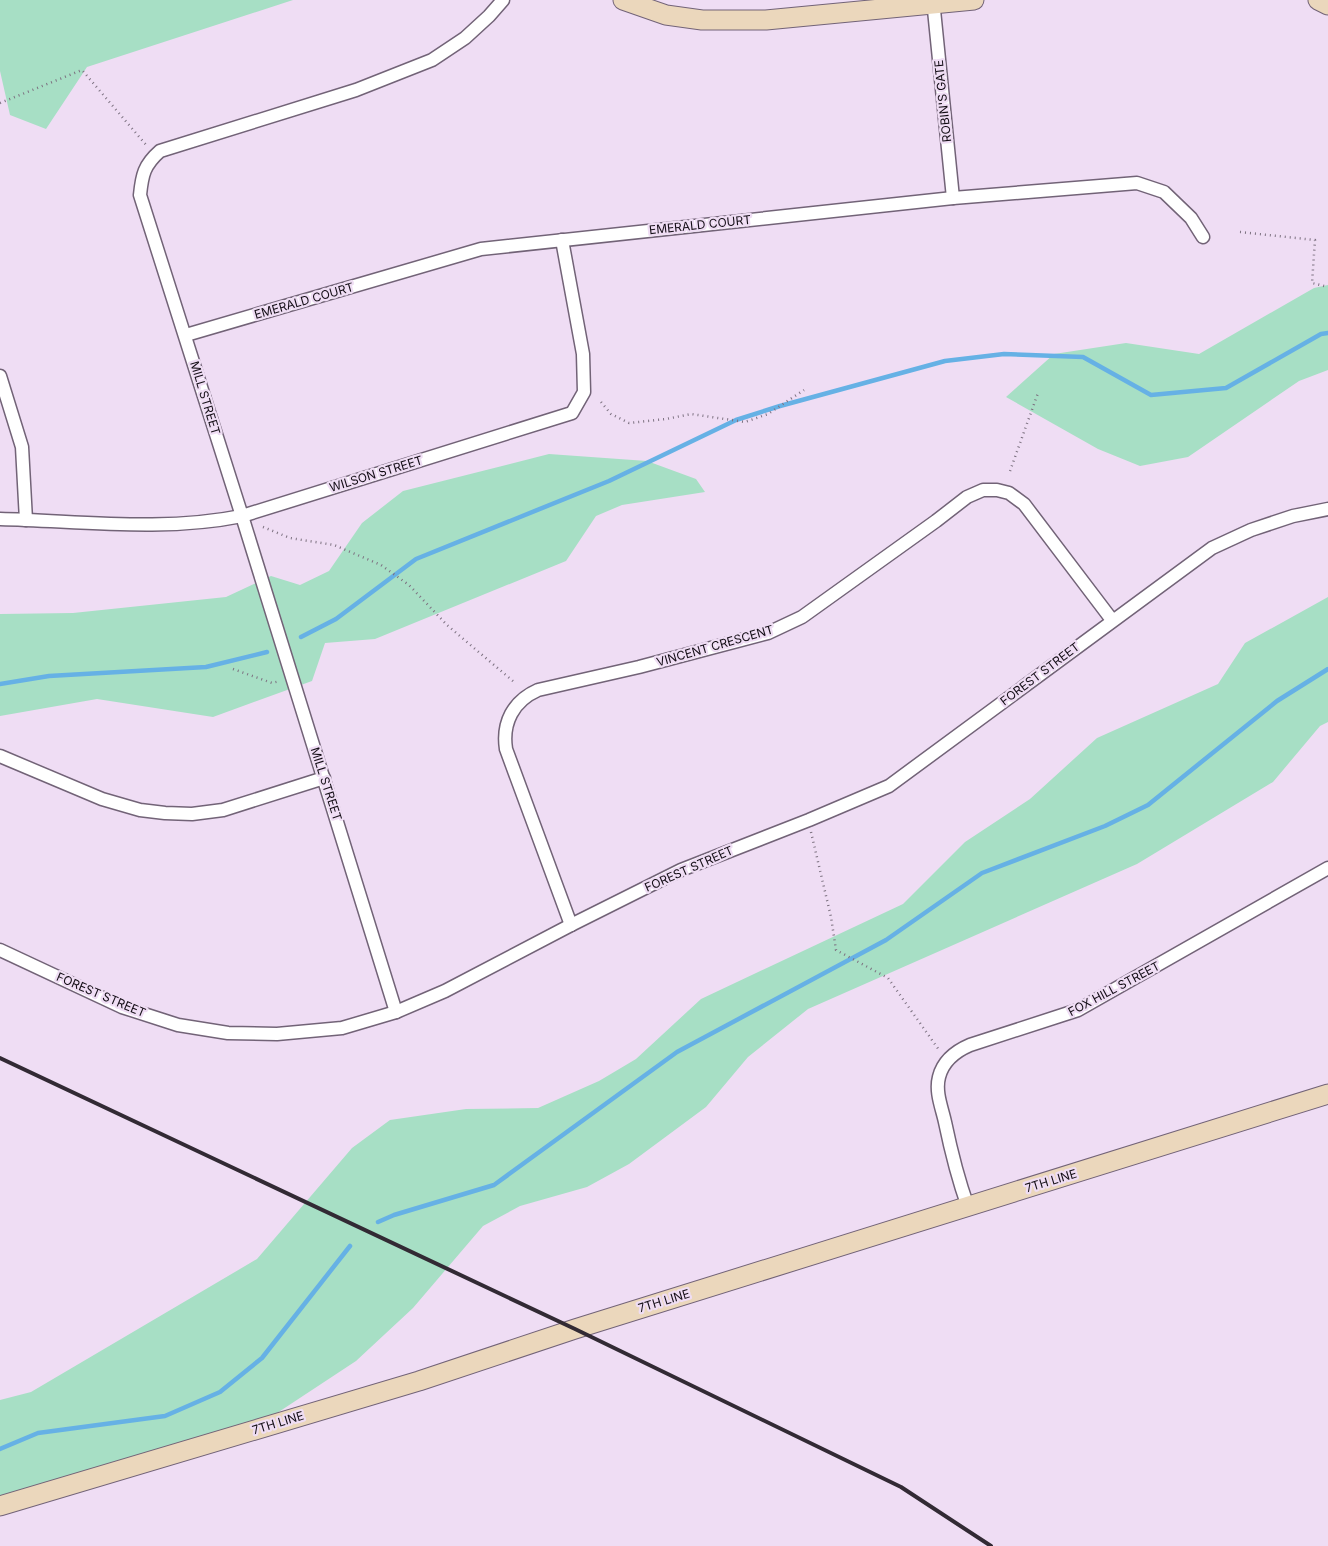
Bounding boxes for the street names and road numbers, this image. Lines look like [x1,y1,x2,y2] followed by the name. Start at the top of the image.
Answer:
[931,59,954,143] street label: ROBIN'S GATE
[648,212,752,237] street label: EMERALD COURT
[253,279,355,322] street label: EMERALD COURT
[187,359,224,437] street label: MILL STREET
[328,452,424,495] street label: WILSON STREET
[655,622,775,669] street label: VINCENT CRESCENT
[997,639,1082,708] street label: FOREST STREET
[308,745,345,823] street label: MILL STREET
[642,842,736,895] street label: FOREST STREET
[1065,958,1162,1019] street label: FOX HILL STREET
[54,969,148,1020] street label: FOREST STREET
[1023,1166,1078,1195] street label: 7TH LINE
[636,1286,691,1315] street label: 7TH LINE
[250,1408,305,1437] street label: 7TH LINE

